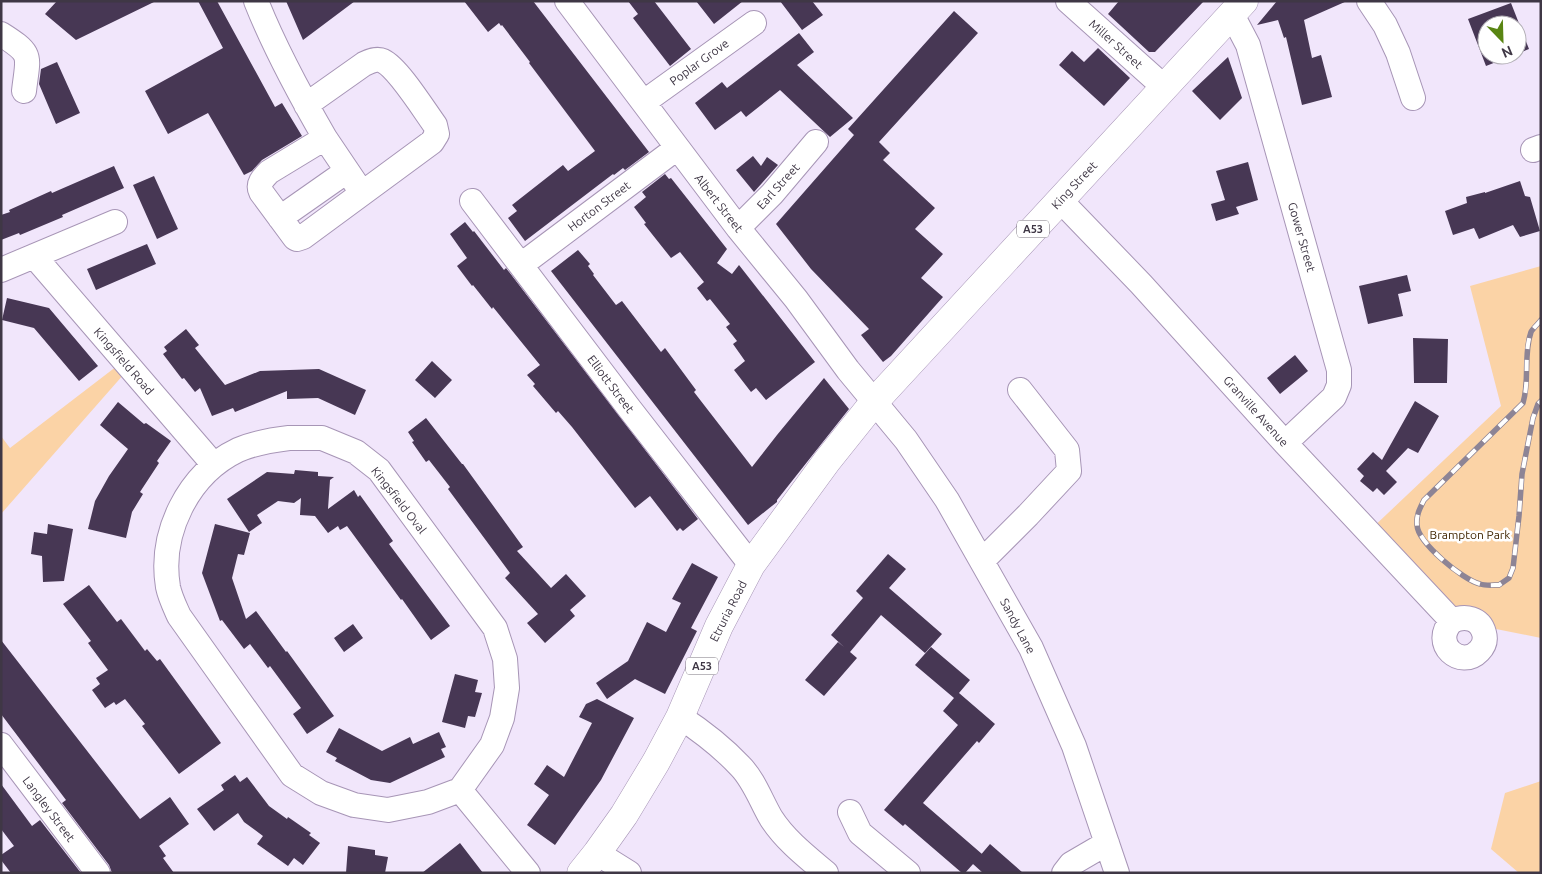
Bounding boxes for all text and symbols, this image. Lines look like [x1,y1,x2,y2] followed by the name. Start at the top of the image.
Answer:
[1477,15,1527,65] north arrow
[1087,17,1145,71] street label: Miller Street
[667,36,731,88] street label: Poplar Grove
[1499,43,1515,61] text: N
[1049,158,1100,212] street label: King Street
[754,160,802,211] street label: Earl Street
[692,171,746,235] street label: Albert Street
[565,178,633,234] street label: Horton Street
[1286,201,1318,274] street label: Gower Street
[1017,220,1049,238] road number: A53
[92,325,156,397] street label: Kingsfield Road
[585,353,637,416] street label: Elliott Street
[1221,373,1291,449] street label: Granville Avenue
[369,464,429,536] street label: Kingsfield Oval
[1430,528,1510,541] park label: Brampton Park
[707,578,749,644] street label: Etruria Road
[998,596,1038,656] street label: Sandy Lane
[686,658,718,674] road number: A53
[20,774,78,844] street label: Langley Street

